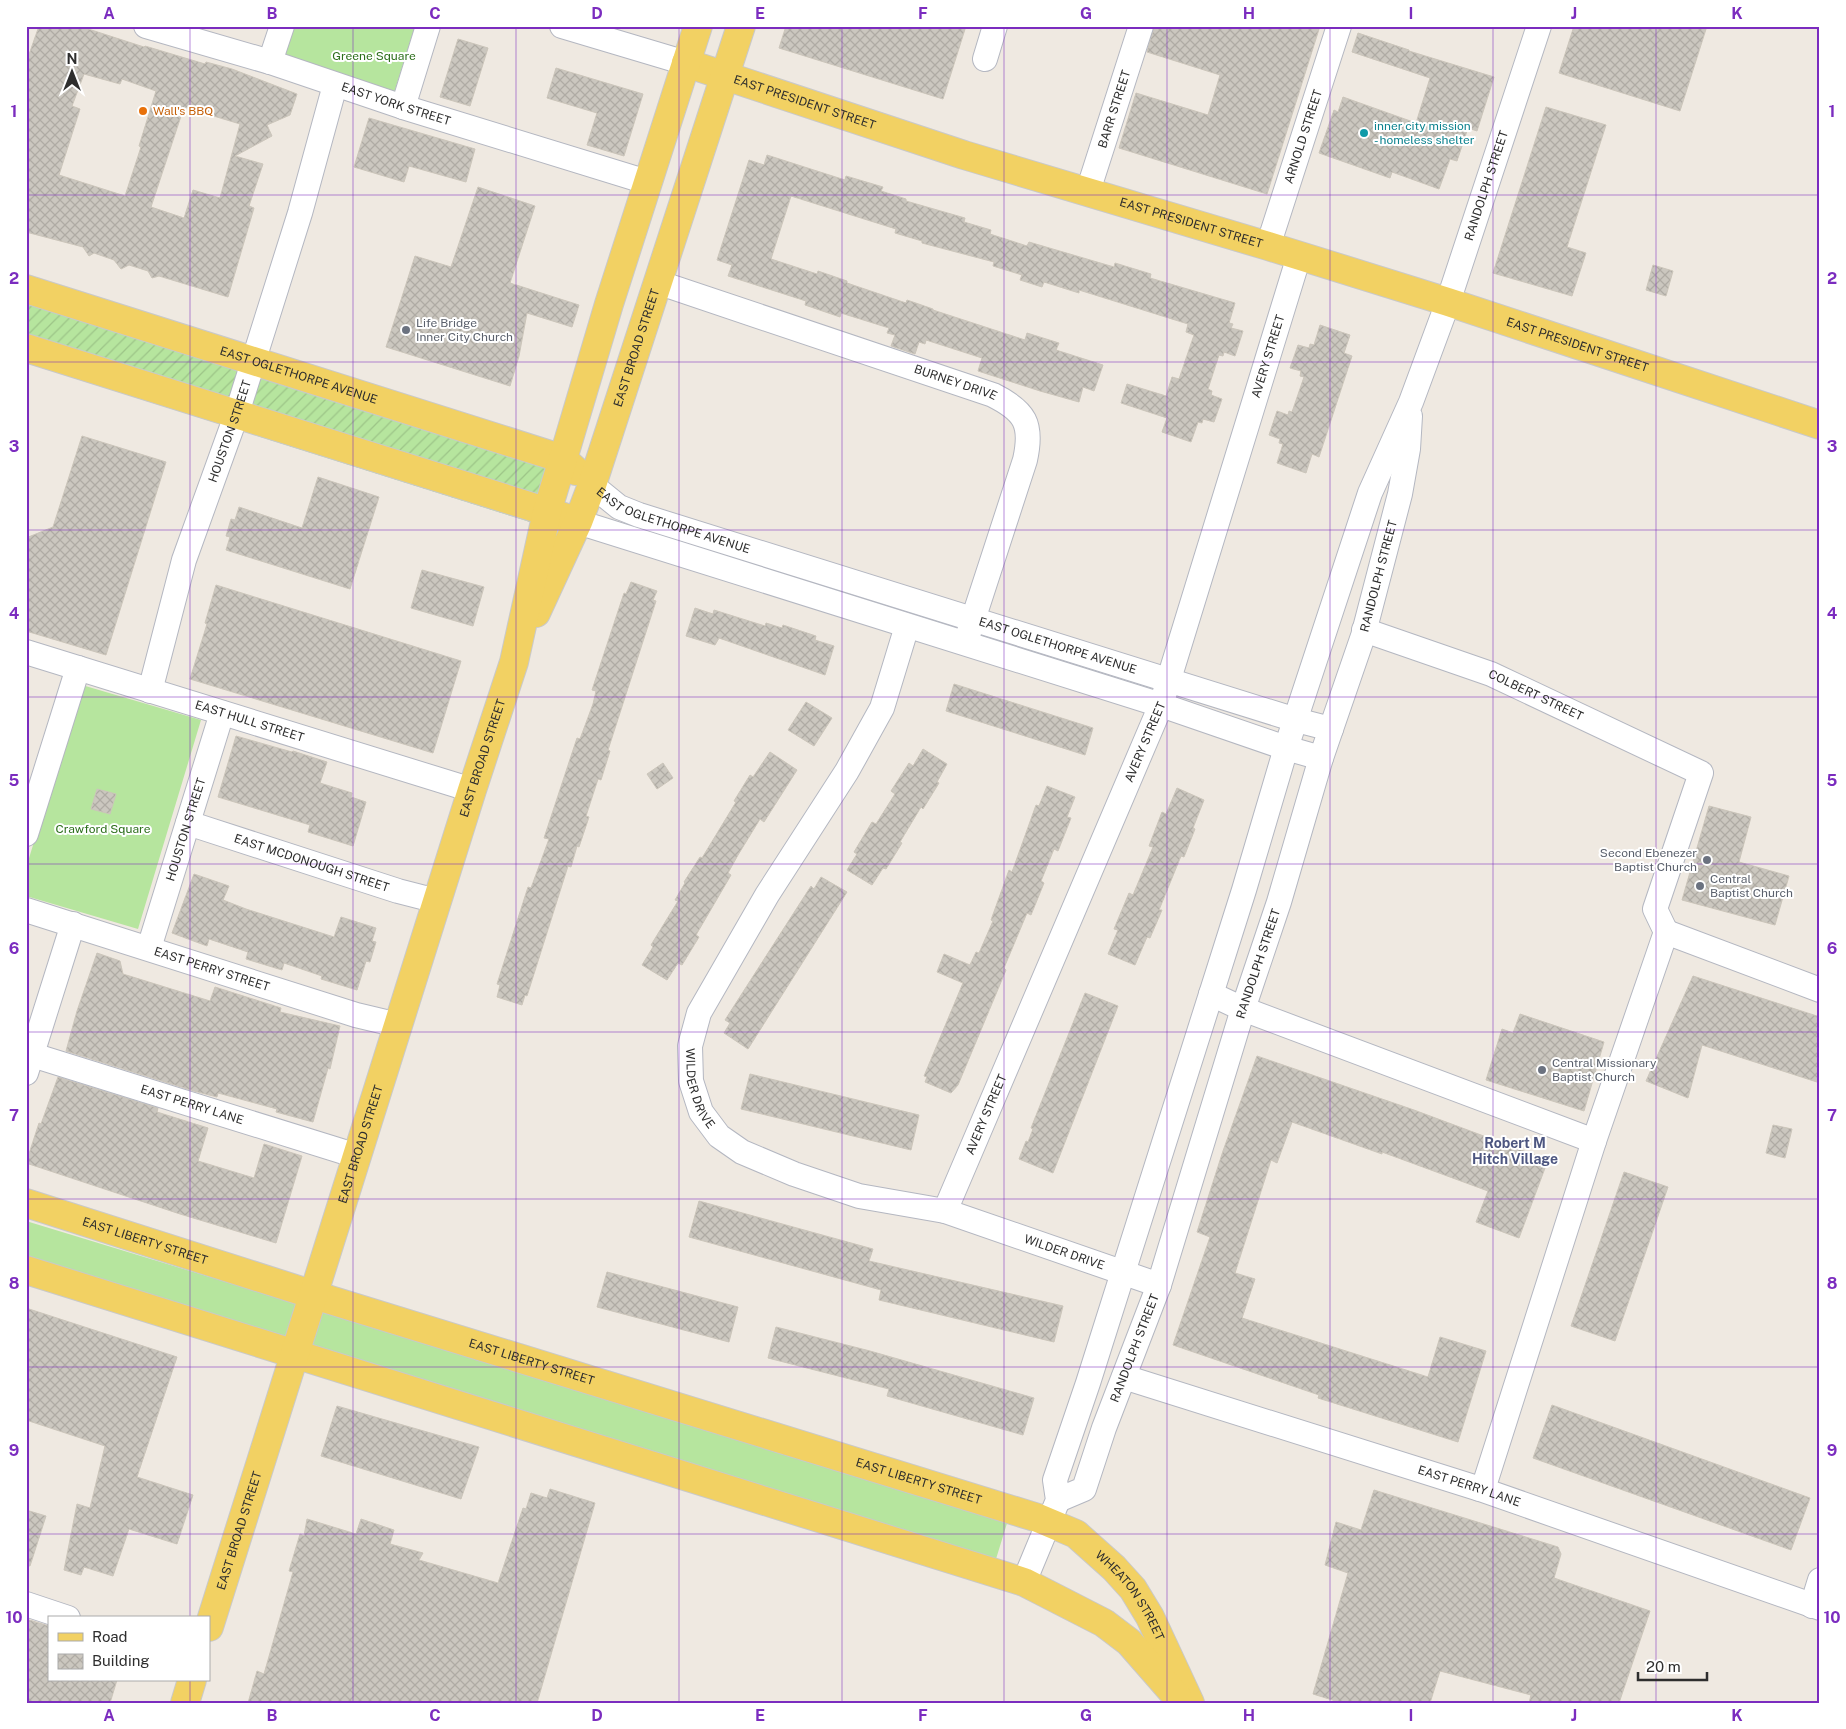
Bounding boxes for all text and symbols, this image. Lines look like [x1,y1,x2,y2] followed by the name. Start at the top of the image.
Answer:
[103,4,115,23] text: A
[267,4,278,23] text: B
[429,4,441,23] text: C
[591,4,603,23] text: D
[755,4,765,23] text: E
[918,4,928,23] text: F
[1080,4,1092,23] text: G
[1243,4,1255,23] text: H
[1409,4,1413,23] text: I
[1571,4,1577,23] text: J
[1731,4,1743,23] text: K
[48,48,98,98] north arrow
[332,49,416,63] park label: Greene Square
[67,51,77,67] text: N
[1095,68,1133,150] street label: BARR STREET
[732,72,877,132] street label: EAST PRESIDENT STREET
[340,80,452,128] street label: EAST YORK STREET
[1282,88,1325,185] street label: ARNOLD STREET
[11,102,17,121] text: 1
[1829,102,1835,121] text: 1
[153,104,213,118] place label: Wall's BBQ
[137,105,149,117] marker: Wall's BBQ
[1374,119,1475,147] place label: inner city mission - homeless shelter
[1358,127,1370,139] marker: inner city mission - homeless shelter
[1462,129,1511,243] street label: RANDOLPH STREET
[1118,195,1264,251] street label: EAST PRESIDENT STREET
[9,269,19,288] text: 2
[1827,269,1837,288] text: 2
[611,287,662,409] street label: EAST BROAD STREET
[1249,313,1288,400] street label: AVERY STREET
[1505,315,1650,375] street label: EAST PRESIDENT STREET
[416,316,513,344] place label: Life Bridge Inner City Church
[400,324,412,336] marker: Life Bridge Inner City Church
[218,344,379,407] street label: EAST OGLETHORPE AVENUE
[912,362,1000,403] street label: BURNEY DRIVE
[206,378,254,484] street label: HOUSTON STREET
[9,437,19,456] text: 3
[1827,437,1837,456] text: 3
[594,484,752,556] street label: EAST OGLETHORPE AVENUE
[1357,519,1400,633] street label: RANDOLPH STREET
[9,604,20,623] text: 4
[1827,604,1838,623] text: 4
[977,614,1138,677] street label: EAST OGLETHORPE AVENUE
[1486,667,1585,723] street label: COLBERT STREET
[457,697,508,819] street label: EAST BROAD STREET
[193,698,306,745] street label: EAST HULL STREET
[1122,700,1169,784] street label: AVERY STREET
[9,771,20,790] text: 5
[1827,771,1838,790] text: 5
[163,776,208,883] street label: HOUSTON STREET
[56,822,151,836] park label: Crawford Square
[232,831,391,895] street label: EAST MCDONOUGH STREET
[1600,846,1697,874] place label: Second Ebenezer Baptist Church
[1701,854,1713,866] marker: Second Ebenezer Baptist Church
[1710,872,1793,900] place label: Central Baptist Church
[1694,880,1706,892] marker: Central Baptist Church
[1233,907,1283,1020] street label: RANDOLPH STREET
[9,939,19,958] text: 6
[1827,939,1837,958] text: 6
[152,944,271,994] street label: EAST PERRY STREET
[683,1048,718,1131] street label: WILDER DRIVE
[1552,1056,1657,1084] place label: Central Missionary Baptist Church
[1536,1064,1548,1076] marker: Central Missionary Baptist Church
[963,1072,1010,1157] street label: AVERY STREET
[139,1082,245,1127] street label: EAST PERRY LANE
[336,1083,386,1205] street label: EAST BROAD STREET
[9,1106,19,1125] text: 7
[1827,1106,1837,1125] text: 7
[1472,1135,1558,1167] district label: Robert M Hitch Village
[81,1214,209,1268] street label: EAST LIBERTY STREET
[1022,1232,1106,1273] street label: WILDER DRIVE
[9,1274,20,1293] text: 8
[1827,1274,1838,1293] text: 8
[1108,1292,1162,1404] street label: RANDOLPH STREET
[467,1336,596,1388] street label: EAST LIBERTY STREET
[9,1441,19,1460] text: 9
[1827,1441,1837,1460] text: 9
[854,1455,983,1507] street label: EAST LIBERTY STREET
[1416,1463,1522,1510] street label: EAST PERRY LANE
[214,1470,264,1592] street label: EAST BROAD STREET
[1093,1548,1167,1643] street label: WHEATON STREET
[5,1608,23,1627] text: 10
[1823,1608,1841,1627] text: 10
[48,1616,210,1682] legend
[92,1628,128,1645] text: Road
[1638,1649,1707,1681] scale bar
[92,1652,150,1669] text: Building
[1646,1658,1681,1675] text: 20 m
[103,1706,115,1725] text: A
[267,1706,278,1725] text: B
[429,1706,441,1725] text: C
[591,1706,603,1725] text: D
[755,1706,765,1725] text: E
[918,1706,928,1725] text: F
[1080,1706,1092,1725] text: G
[1243,1706,1255,1725] text: H
[1409,1706,1413,1725] text: I
[1571,1706,1577,1725] text: J
[1731,1706,1743,1725] text: K

